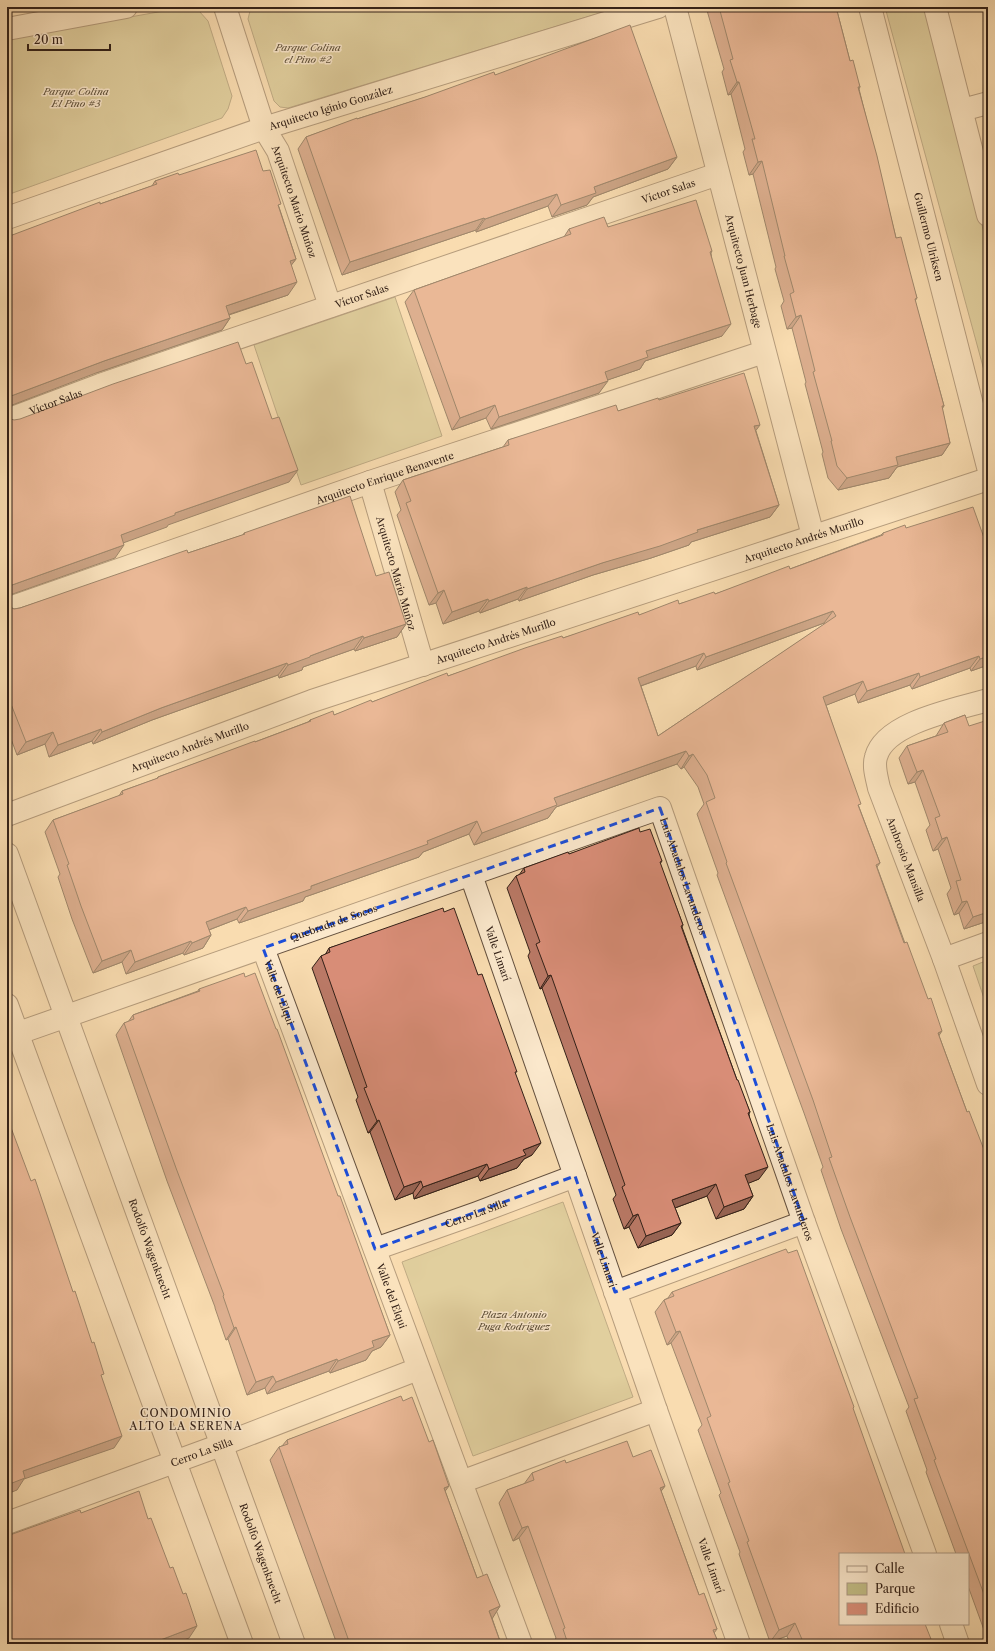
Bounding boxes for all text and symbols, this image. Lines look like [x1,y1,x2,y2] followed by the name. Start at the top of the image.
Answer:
[28,26,110,52] scale bar
[34,32,63,47] text: 20 m
[274,41,341,66] park label: Parque Colina el Pino #2
[267,83,394,133] street label: Arquitecto Iginio González
[42,85,109,110] park label: Parque Colina El Pino #3
[268,142,319,260] street label: Arquitecto Mario Muñoz
[639,176,697,207] street label: Víctor Salas
[911,191,946,283] street label: Guillermo Ulriksen
[722,212,765,330] street label: Arquitecto Juan Herbage
[333,281,390,312] street label: Víctor Salas
[27,386,84,418] street label: Víctor Salas
[313,449,456,508] street label: Arquitecto Enrique Benavente
[373,514,419,632] street label: Arquitecto Mario Muñoz
[741,514,865,566] street label: Arquitecto Andrés Murillo
[433,615,557,667] street label: Arquitecto Andrés Murillo
[128,719,251,776] street label: Arquitecto Andrés Murillo
[883,814,928,904] street label: Ambrosio Mansilla
[657,816,710,937] street label: Luis Abadalos Lavanderos
[288,902,379,944] street label: Quebrada de Socos
[482,923,513,983] street label: Valle Limarí
[261,957,297,1027] street label: Valle del Elqui
[763,1122,816,1243] street label: Luis Abadalos Lavanderos
[443,1196,510,1231] street label: Cerro La Silla
[126,1197,174,1301] street label: Rodolfo Wagenknecht
[588,1230,619,1289] street label: Valle Limarí
[373,1261,409,1330] street label: Valle del Elqui
[477,1308,551,1333] park label: Plaza Antonio Puga Rodríguez
[128,1406,243,1433] district label: CONDOMINIO ALTO LA SERENA
[169,1435,235,1470] street label: Cerro La Silla
[236,1502,285,1606] street label: Rodolfo Wagenknecht
[695,1535,726,1595] street label: Valle Limarí
[839,1553,969,1625] legend
[875,1561,905,1576] text: Calle
[875,1581,916,1596] text: Parque
[875,1601,919,1616] text: Edificio

